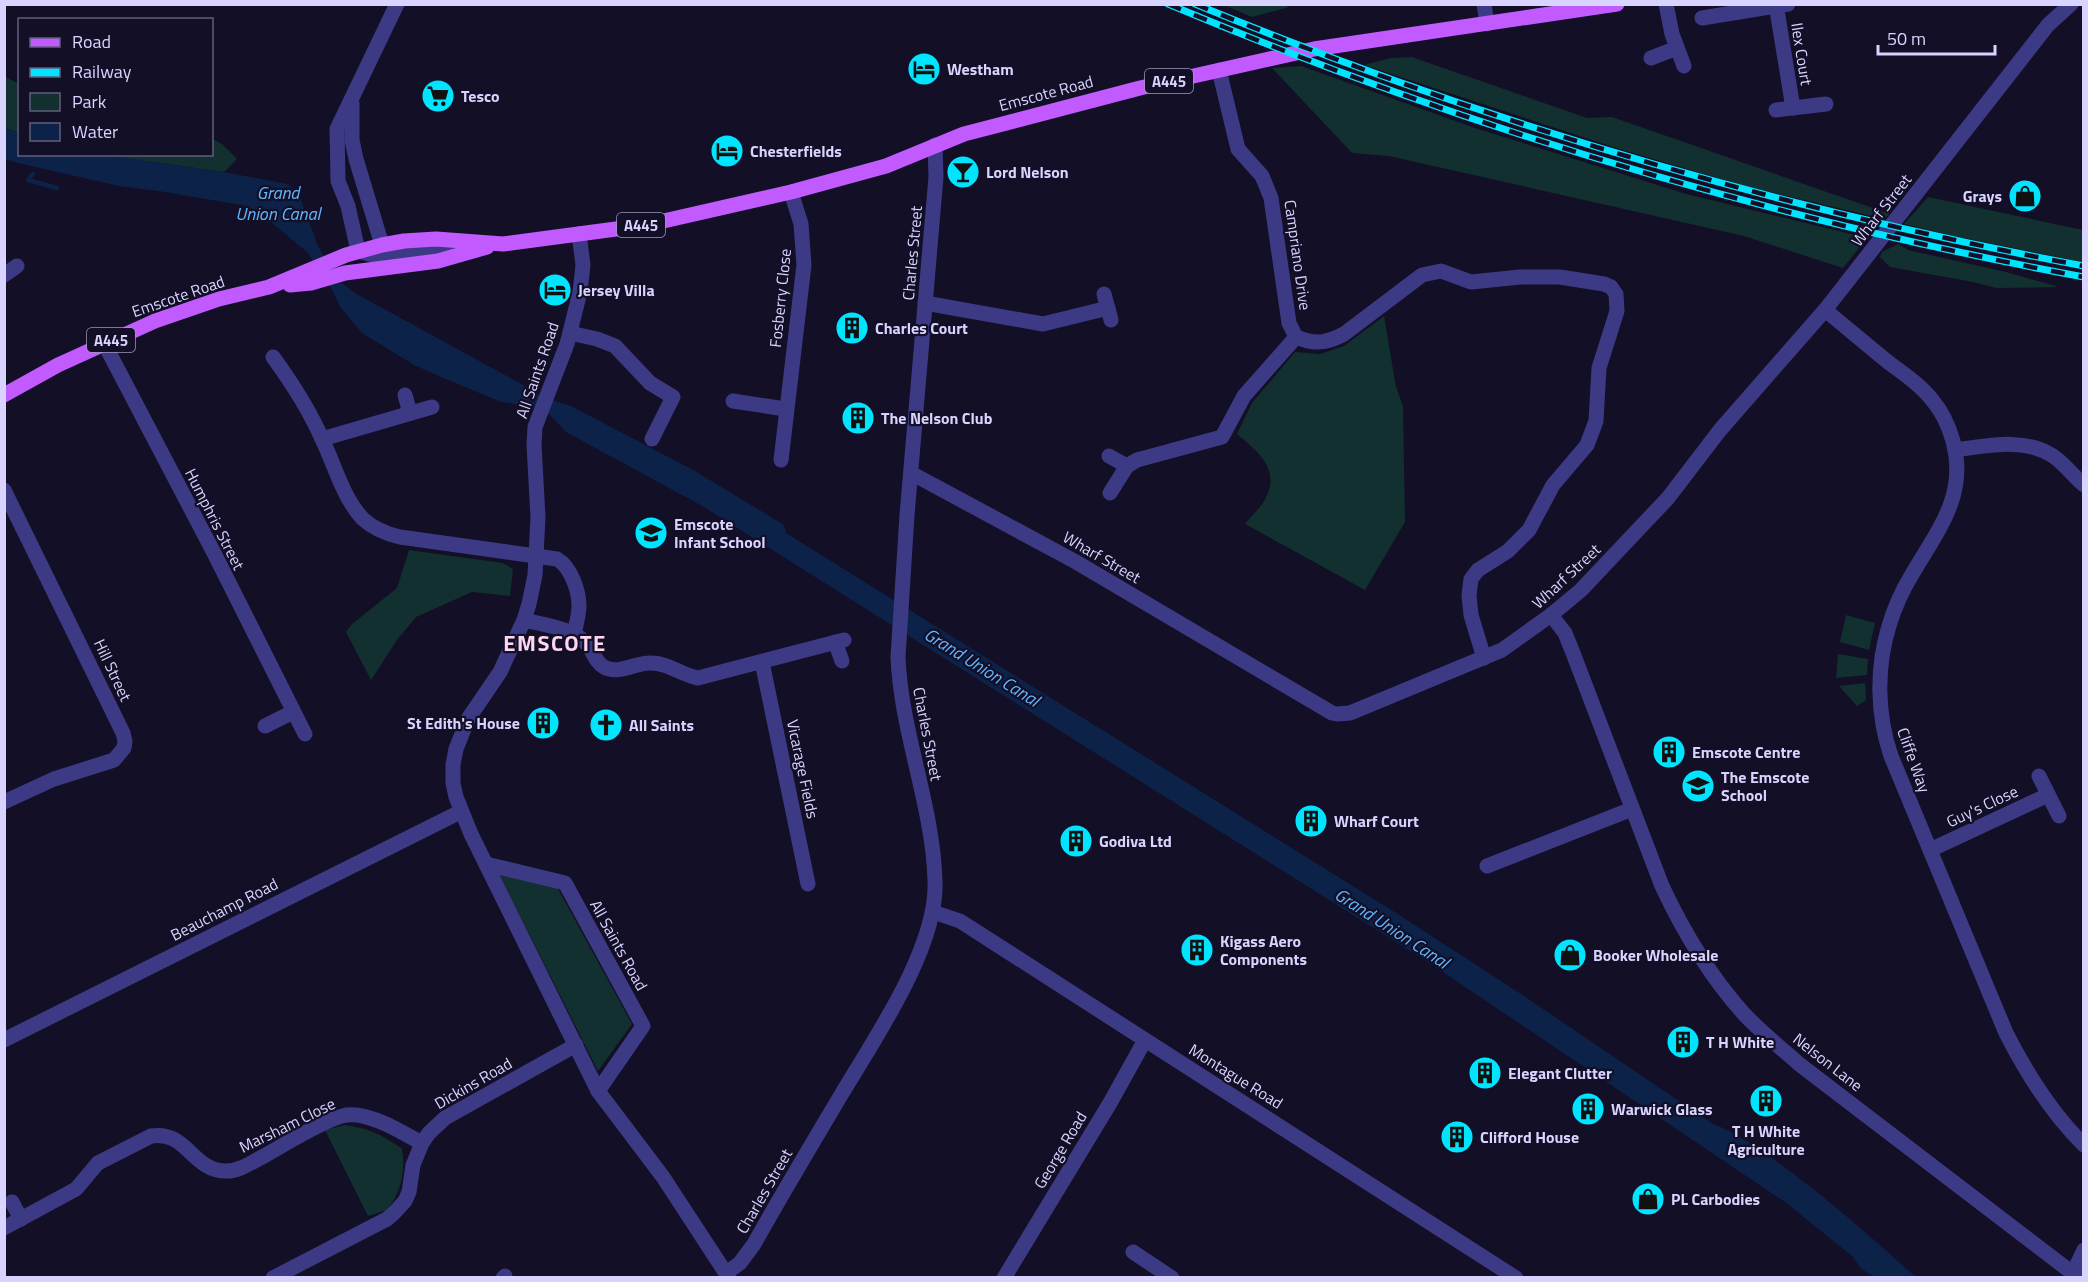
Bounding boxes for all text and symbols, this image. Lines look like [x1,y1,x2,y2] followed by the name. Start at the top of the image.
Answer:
[18,18,213,156] legend
[1878,18,1995,56] scale bar
[1785,21,1819,87] street label: Ilex Court
[1887,25,1926,52] text: 50 m
[72,28,111,55] text: Road
[906,51,942,87] hotel icon: Westham
[947,57,1014,81] place label: Westham
[72,58,132,85] text: Railway
[996,69,1096,117] street label: Emscote Road
[1145,69,1193,93] road number: A445
[420,78,456,114] supermarket icon: Tesco
[461,84,500,108] place label: Tesco
[72,88,107,115] text: Park
[72,118,118,145] text: Water
[709,133,745,169] hotel icon: Chesterfields
[750,139,842,163] place label: Chesterfields
[945,154,981,190] bar icon: Lord Nelson
[986,160,1069,184] place label: Lord Nelson
[1845,168,1917,251] street label: Wharf Street
[2007,178,2043,214] shop icon: Grays
[236,179,323,227] water label: Grand Union Canal
[1963,184,2002,208] place label: Grays
[1278,198,1318,312] street label: Campriano Drive
[896,204,928,301] street label: Charles Street
[617,213,665,237] road number: A445
[763,247,797,349] street label: Fosberry Close
[128,269,228,323] street label: Emscote Road
[537,272,573,308] hotel icon: Jersey Villa
[578,278,655,302] place label: Jersey Villa
[834,310,870,346] building icon: Charles Court
[875,316,968,340] place label: Charles Court
[509,319,565,421] street label: All Saints Road
[87,328,135,352] road number: A445
[840,400,876,436] building icon: The Nelson Club
[881,406,993,430] place label: The Nelson Club
[179,464,251,574] street label: Humphris Street
[674,512,766,554] place label: Emscote Infant School
[633,515,669,551] school or university icon: Emscote Infant School
[1059,525,1146,589] street label: Wharf Street
[1526,538,1606,614] street label: Wharf Street
[919,621,1047,714] water label: Grand Union Canal
[503,626,607,660] district label: EMSCOTE
[88,635,138,706] street label: Hill Street
[907,685,949,783] street label: Charles Street
[525,705,561,741] building icon: St Edith's House
[588,707,624,743] church icon: All Saints
[407,711,520,735] place label: St Edith's House
[629,713,694,737] place label: All Saints
[781,717,825,821] street label: Vicarage Fields
[1891,724,1937,796] street label: Cliffe Way
[1651,734,1687,770] building icon: Emscote Centre
[1692,740,1800,764] place label: Emscote Centre
[1721,765,1809,807] place label: The Emscote School
[1680,768,1716,804] school or university icon: The Emscote School
[1942,779,2022,833] street label: Guy's Close
[1293,803,1329,839] building icon: Wharf Court
[1334,809,1419,833] place label: Wharf Court
[1058,823,1094,859] building icon: Godiva Ltd
[1099,829,1172,853] place label: Godiva Ltd
[166,872,282,946] street label: Beauchamp Road
[1330,881,1456,976] water label: Grand Union Canal
[584,895,654,995] street label: All Saints Road
[1220,929,1307,971] place label: Kigass Aero Components
[1179,932,1215,968] building icon: Kigass Aero Components
[1552,937,1588,973] shop icon: Booker Wholesale
[1593,943,1718,967] place label: Booker Wholesale
[1665,1024,1701,1060] building icon: T H White
[1788,1027,1868,1097] street label: Nelson Lane
[1706,1030,1774,1054] place label: T H White
[1184,1037,1288,1115] street label: Montague Road
[430,1051,516,1115] street label: Dickins Road
[1467,1055,1503,1091] building icon: Elegant Clutter
[1508,1061,1612,1085] place label: Elegant Clutter
[1748,1083,1784,1119] building icon: T H White Agriculture
[235,1091,339,1159] street label: Marsham Close
[1570,1091,1606,1127] building icon: Warwick Glass
[1611,1097,1713,1121] place label: Warwick Glass
[1027,1107,1093,1193] street label: George Road
[1439,1119,1475,1155] building icon: Clifford House
[1727,1119,1805,1161] place label: T H White Agriculture
[1480,1125,1579,1149] place label: Clifford House
[730,1144,798,1238] street label: Charles Street
[1630,1181,1666,1217] shop icon: PL Carbodies
[1671,1187,1760,1211] place label: PL Carbodies

